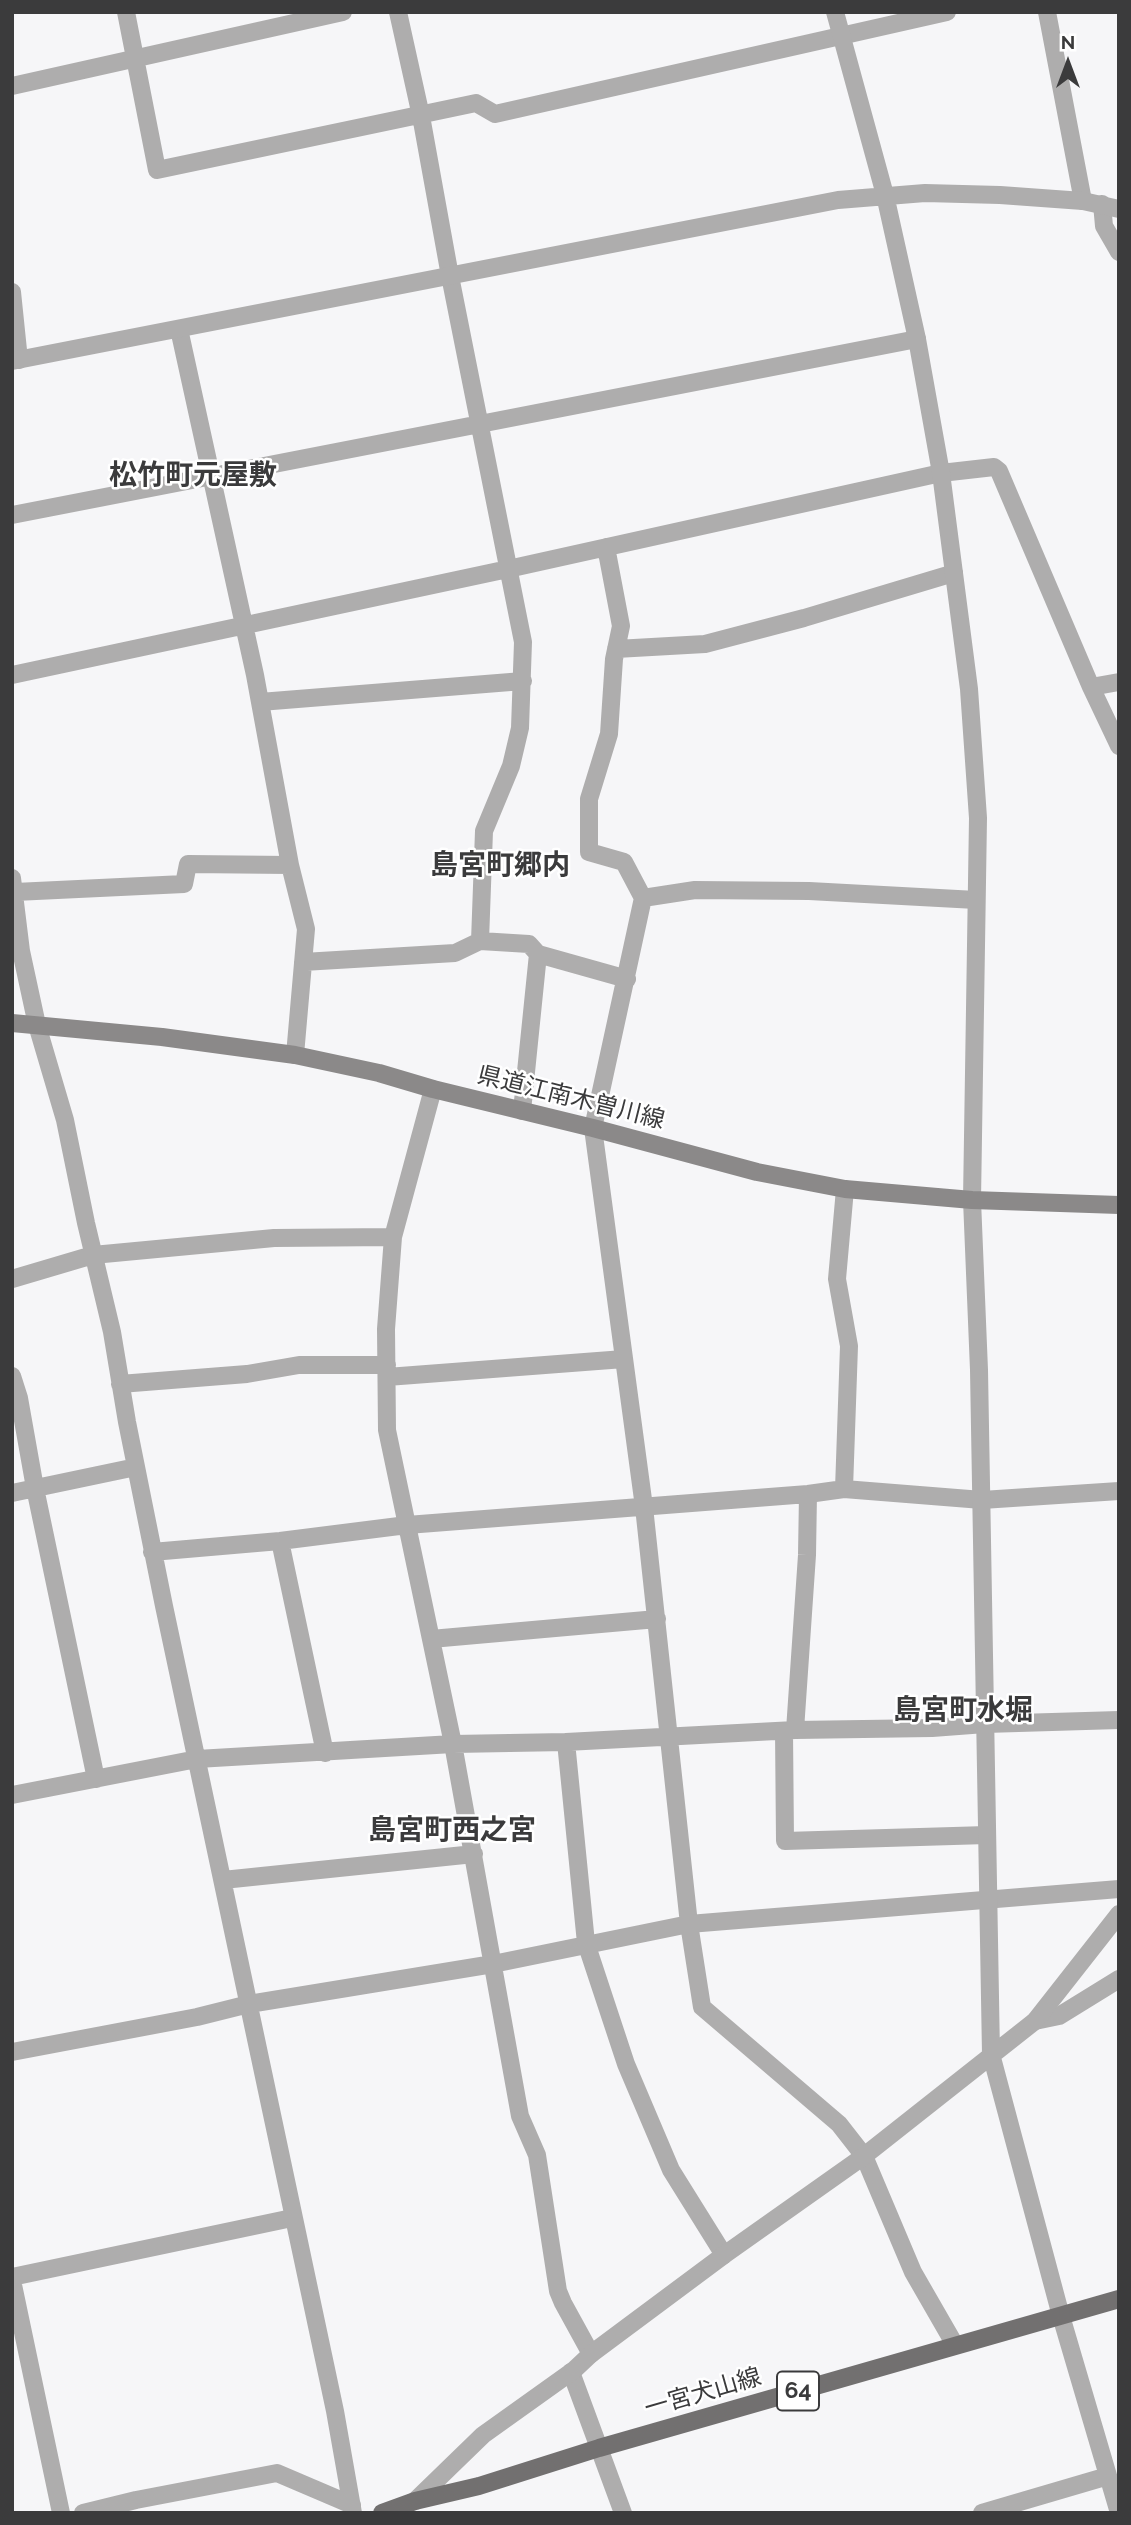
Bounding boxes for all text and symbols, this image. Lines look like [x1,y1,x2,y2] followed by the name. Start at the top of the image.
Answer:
[1033,28,1103,98] north arrow
[1061,31,1075,53] text: N
[109,459,277,493] district label: 松竹町元屋敷
[430,849,570,883] district label: 島宮町郷内
[474,1061,668,1135] street label: 県道江南木曽川線
[893,1694,1033,1728] district label: 島宮町水堀
[368,1814,536,1848] district label: 島宮町西之宮
[641,2363,765,2423] street label: 一宮犬山線
[777,2372,819,2410] road number: 64

